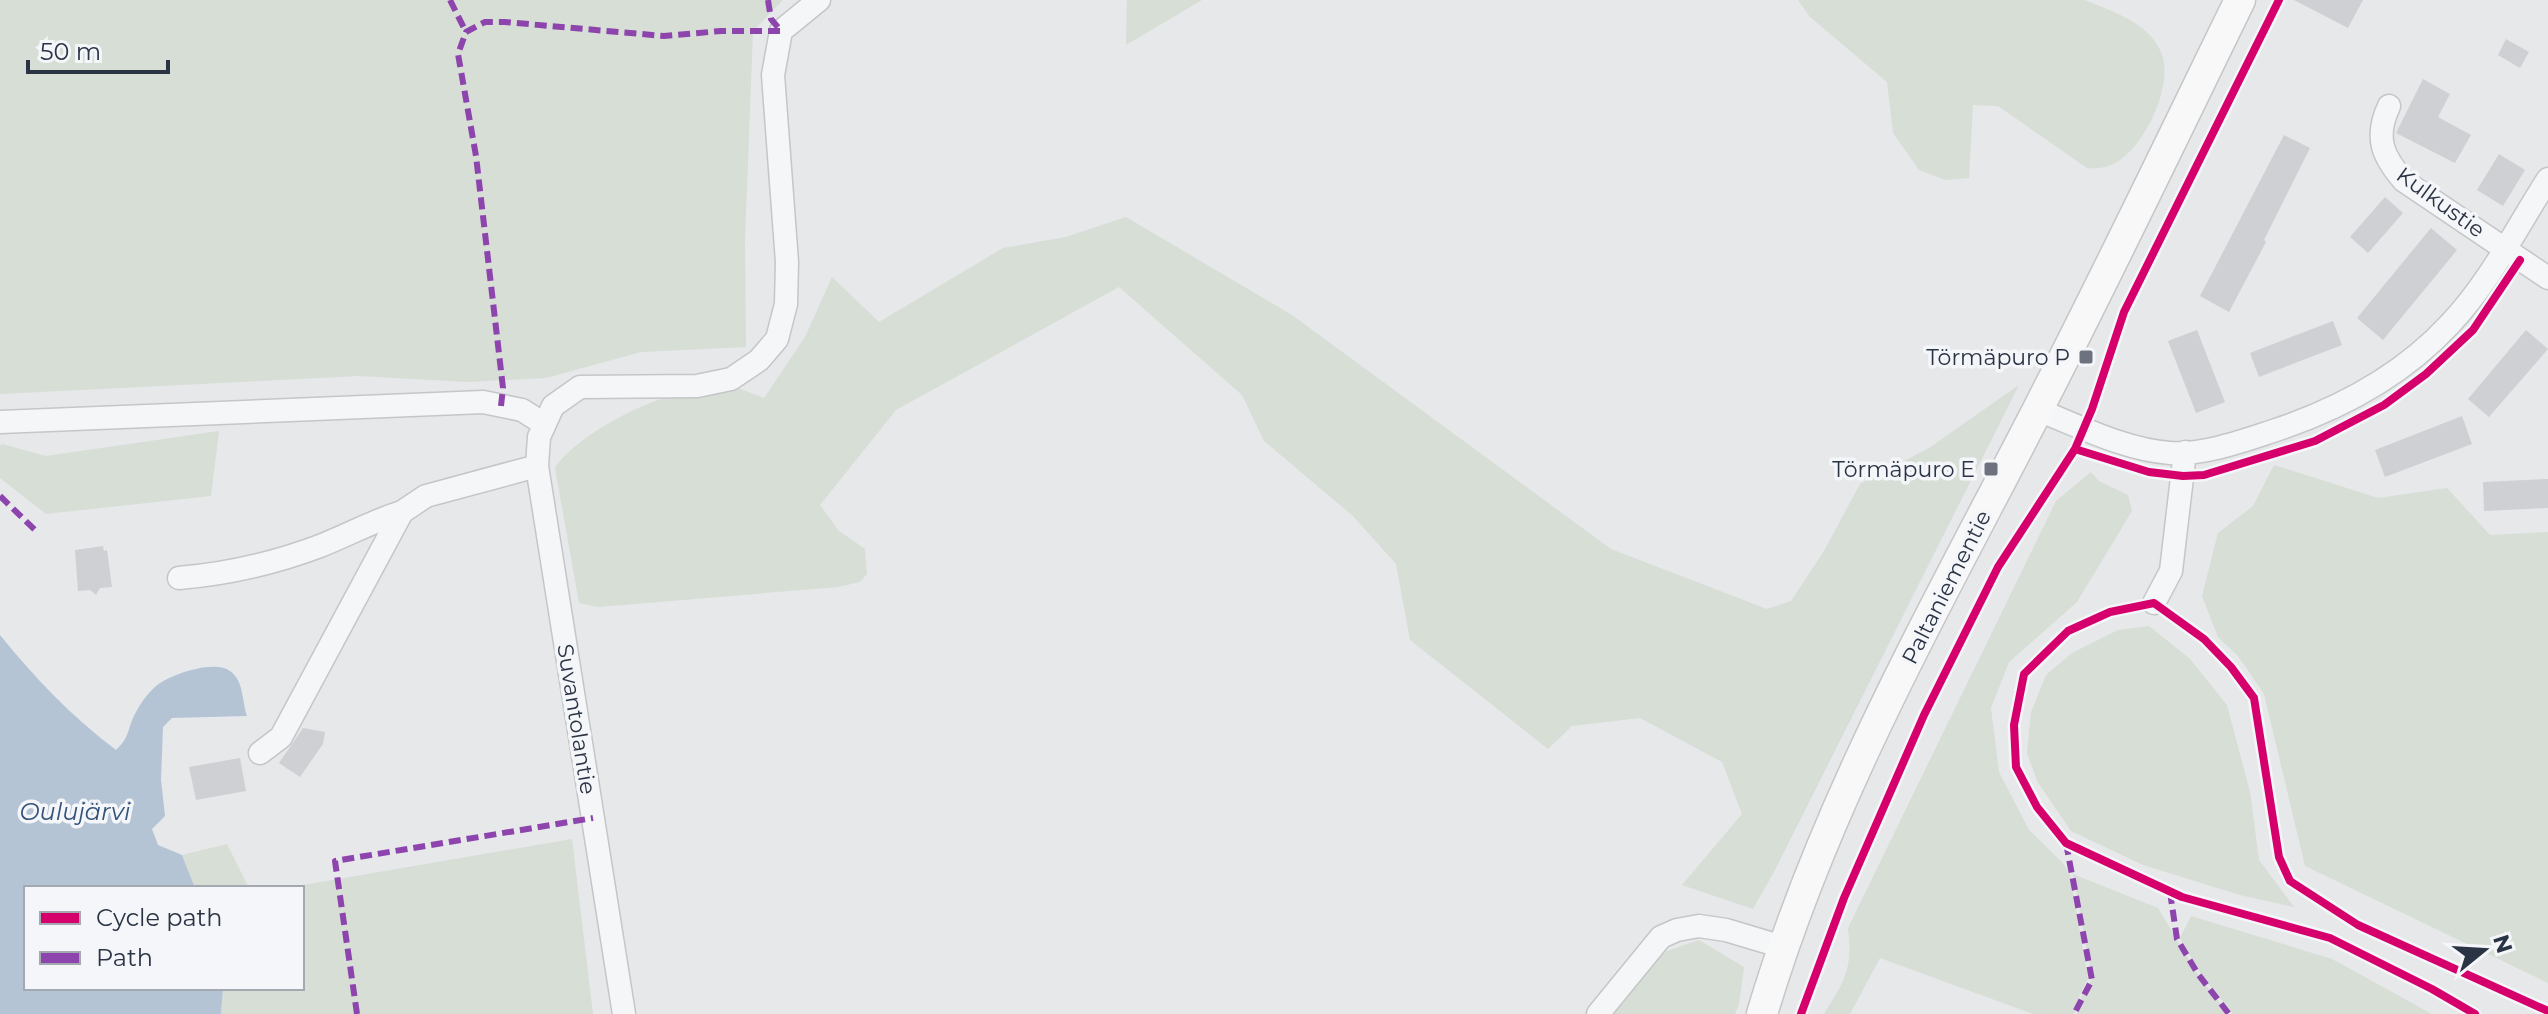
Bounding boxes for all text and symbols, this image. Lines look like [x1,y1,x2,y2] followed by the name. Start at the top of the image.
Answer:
[28,24,168,74] scale bar
[40,37,101,66] text: 50 m
[2391,161,2490,243] street label: Kulkustie
[1926,344,2070,371] place label: Törmäpuro P
[2077,348,2095,366] marker: Törmäpuro P
[1832,456,1975,483] place label: Törmäpuro E
[1982,460,2000,478] marker: Törmäpuro E
[1896,506,1997,669] street label: Paltaniementie
[551,642,602,796] street label: Suvantolantie
[19,797,131,826] water label: Oulujärvi
[24,886,304,990] legend
[96,903,223,932] text: Cycle path
[2444,910,2524,990] north arrow
[2487,931,2518,957] text: N
[96,943,153,972] text: Path

